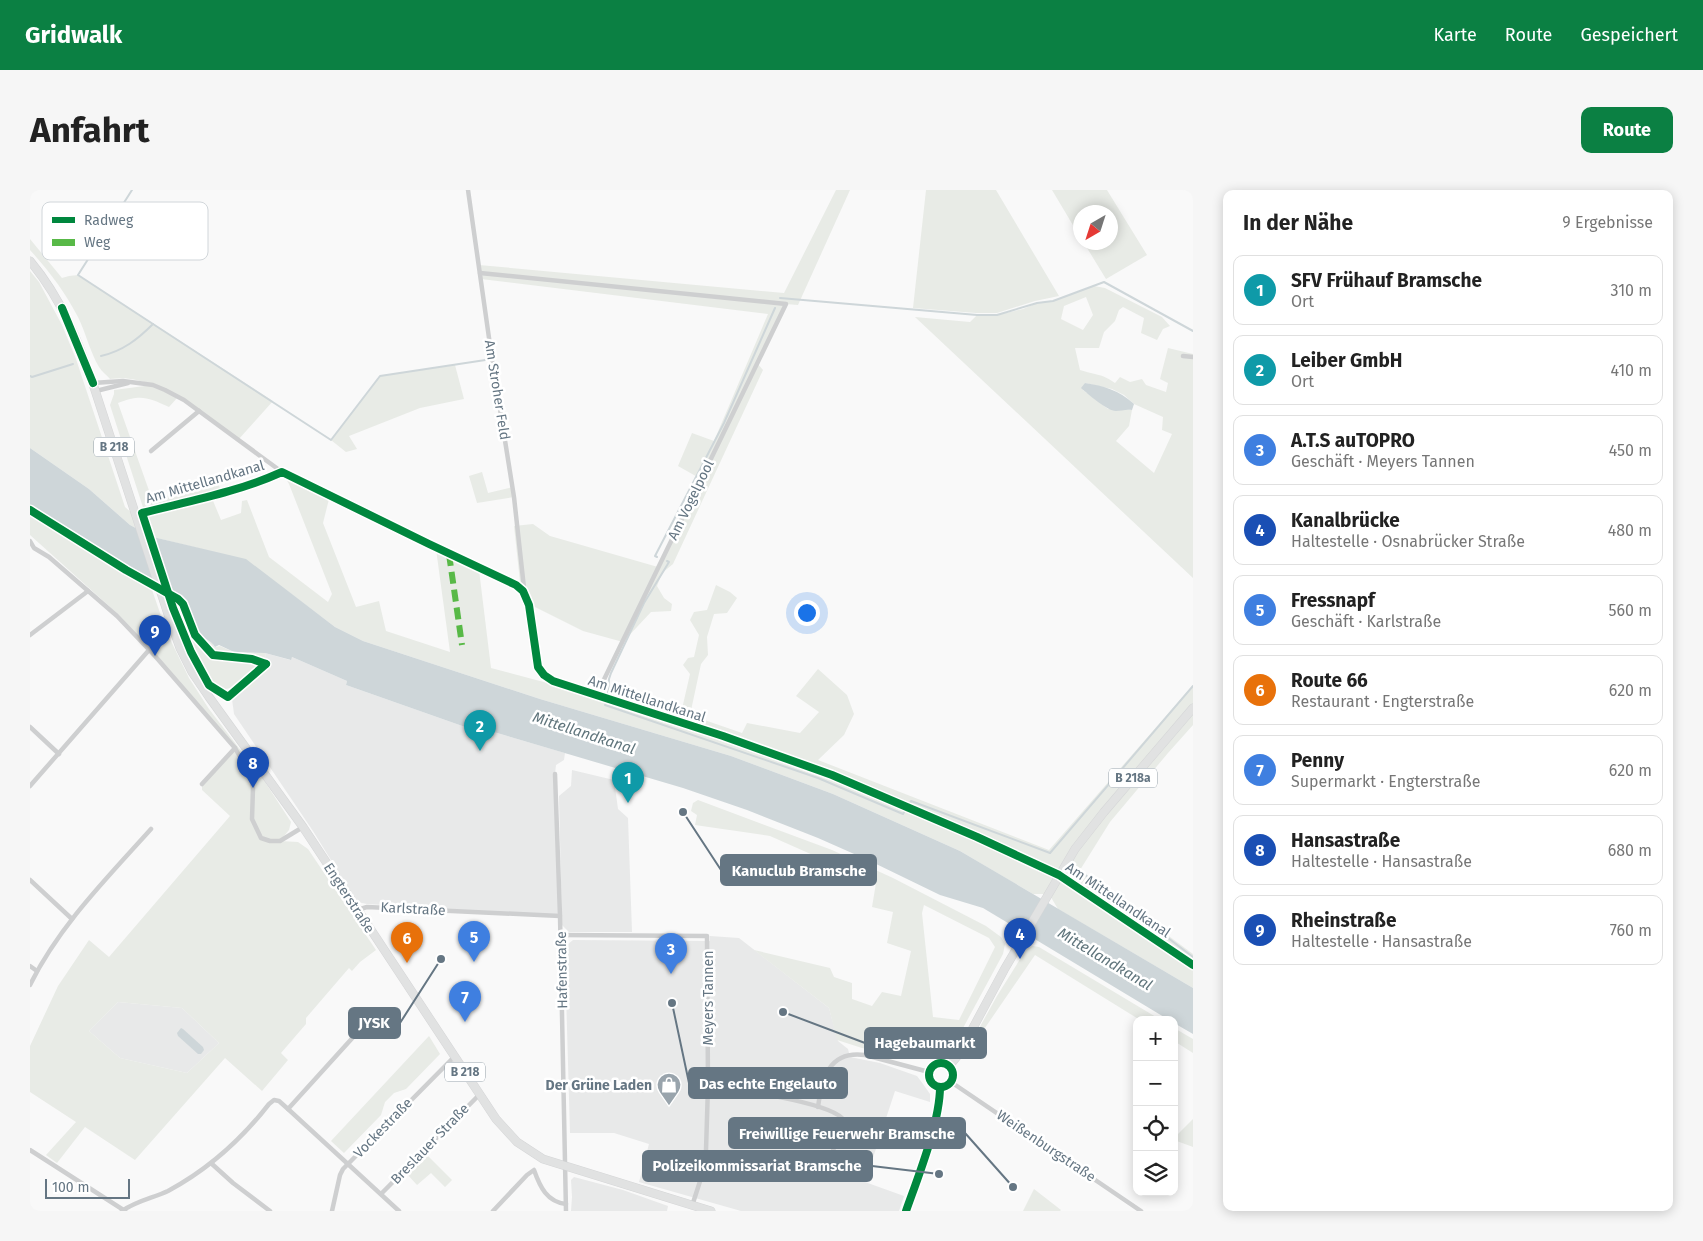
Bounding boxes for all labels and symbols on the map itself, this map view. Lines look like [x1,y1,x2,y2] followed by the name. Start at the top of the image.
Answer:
[42,202,208,260] legend
[1073,205,1118,250] north arrow
[84,212,134,229] text: Radweg
[84,234,111,251] text: Weg
[481,339,513,441] street label: Am Stroher Feld
[94,438,134,456] road number: B 218
[144,457,266,507] street label: Am Mittellandkanal
[664,457,718,543] street label: Am Vogelpool
[794,600,820,626] your location
[139,615,171,656] pin: 9
[586,672,708,726] street label: Am Mittellandkanal
[530,708,638,758] water label: Mittellandkanal
[464,710,496,751] pin: 2
[237,747,269,788] pin: 8
[612,762,644,803] pin: 1
[1109,768,1157,788] road number: B 218a
[721,855,876,885] callout: Kanuclub Bramsche
[1062,859,1174,941] street label: Am Mittellandkanal
[320,860,378,936] street label: Engterstraße
[732,862,866,880] text: Kanuclub Bramsche
[380,899,446,919] street label: Karlstraße
[1004,918,1036,959] pin: 4
[458,921,490,962] pin: 5
[391,922,423,963] pin: 6
[1055,924,1155,994] water label: Mittellandkanal
[553,931,571,1009] street label: Hafenstraße
[655,933,687,974] pin: 3
[700,951,717,1045] street label: Meyers Tannen
[449,981,481,1022] pin: 7
[349,1008,400,1038] callout: JYSK
[357,1014,390,1032] text: JYSK
[865,1028,986,1058] callout: Hagebaumarkt
[875,1034,976,1052] text: Hagebaumarkt
[445,1062,485,1082] road number: B 218
[689,1068,847,1098] callout: Das echte Engelauto
[656,1072,682,1106] shop icon: Der Grüne Laden
[699,1075,837,1093] text: Das echte Engelauto
[546,1077,652,1094] place label: Der Grüne Laden
[350,1094,416,1162] street label: Vockestraße
[387,1100,473,1188] street label: Breslauer Straße
[993,1107,1099,1185] street label: Weißenburgstraße
[729,1118,965,1148] callout: Freiwillige Feuerwehr Bramsche
[739,1125,955,1143] text: Freiwillige Feuerwehr Bramsche
[643,1151,872,1181] callout: Polizeikommissariat Bramsche
[653,1157,861,1175] text: Polizeikommissariat Bramsche
[45,1176,130,1199] scale bar

